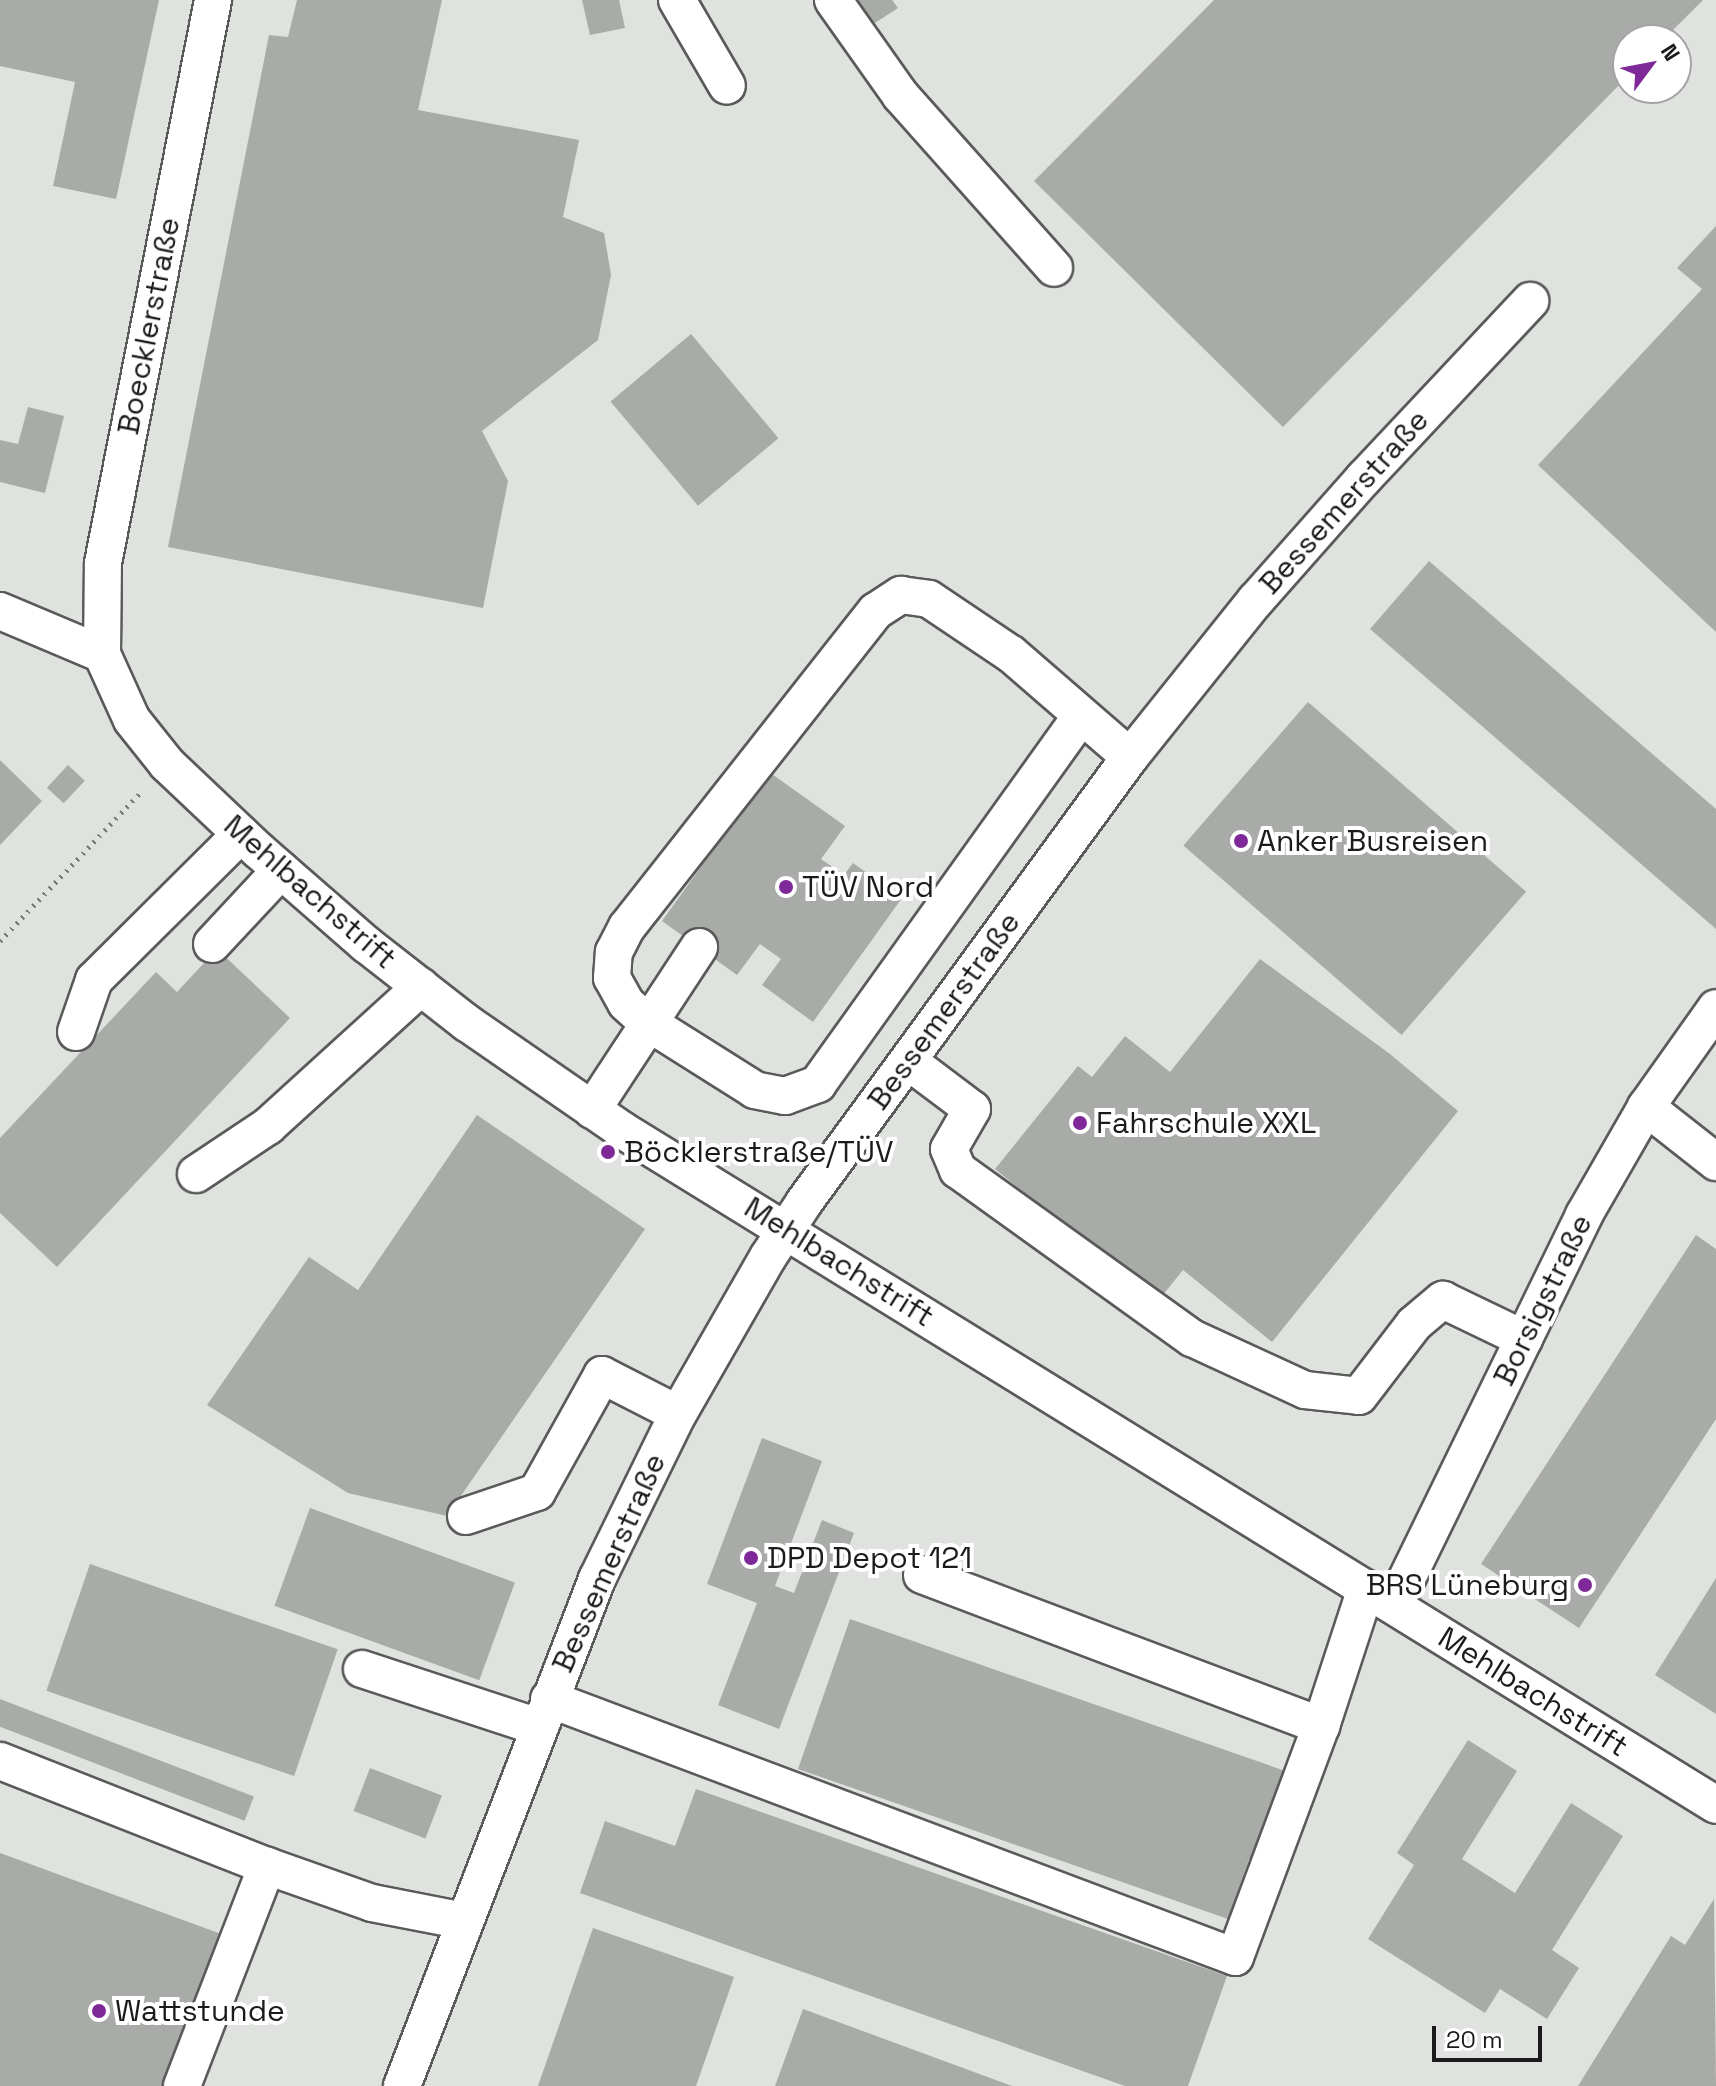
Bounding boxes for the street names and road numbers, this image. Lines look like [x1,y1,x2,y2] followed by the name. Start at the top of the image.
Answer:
[110,214,188,438] street label: Boecklerstraße
[1252,402,1436,602] street label: Bessemerstraße
[217,807,403,977] street label: Mehlbachstrift
[860,905,1028,1117] street label: Bessemerstraße
[738,1189,940,1335] street label: Mehlbachstrift
[1486,1209,1600,1391] street label: Borsigstraße
[545,1448,673,1678] street label: Bessemerstraße
[1432,1619,1634,1765] street label: Mehlbachstrift

